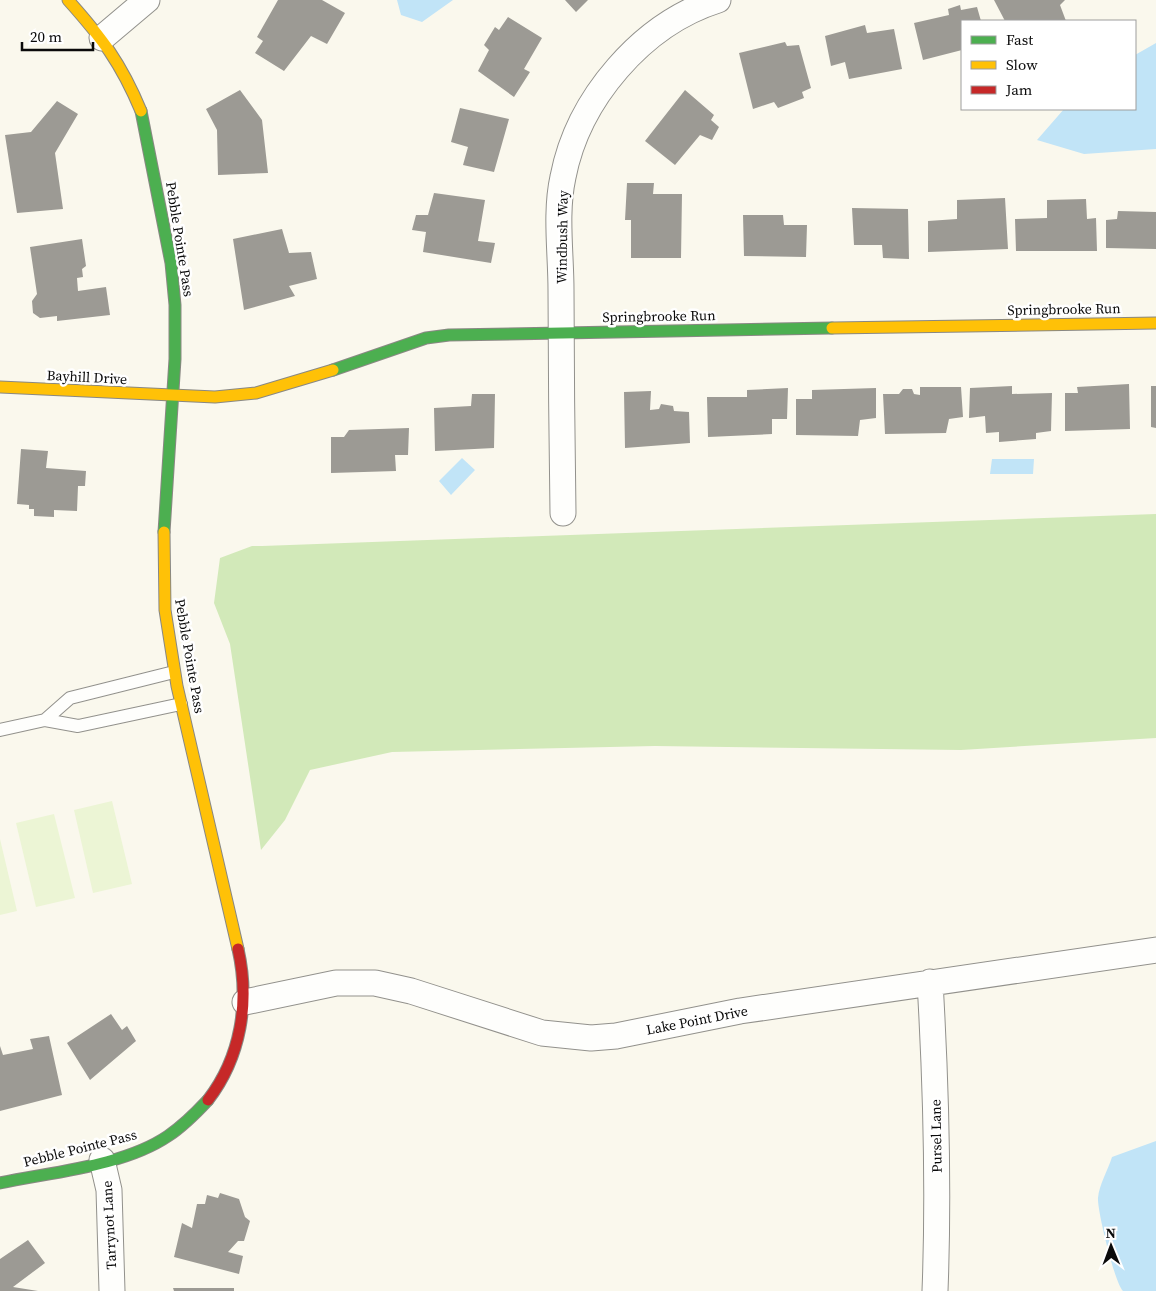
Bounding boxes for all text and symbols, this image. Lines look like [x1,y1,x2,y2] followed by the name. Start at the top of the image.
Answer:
[22,20,94,52] scale bar
[961,20,1136,110] legend
[30,26,62,47] text: 20 m
[1006,29,1033,50] text: Fast
[1006,54,1038,75] text: Slow
[1005,79,1033,100] text: Jam
[161,180,199,298] street label: Pebble Pointe Pass
[551,189,573,284] street label: Windbush Way
[1007,298,1121,320] street label: Springbrooke Run
[602,305,716,327] street label: Springbrooke Run
[46,365,128,389] street label: Bayhill Drive
[170,597,210,715] street label: Pebble Pointe Pass
[645,1000,749,1040] street label: Lake Point Drive
[925,1099,947,1173] street label: Pursel Lane
[21,1124,139,1172] street label: Pebble Pointe Pass
[97,1180,121,1270] street label: Tarrynot Lane
[1086,1221,1136,1271] north arrow
[1105,1223,1116,1243] text: N

